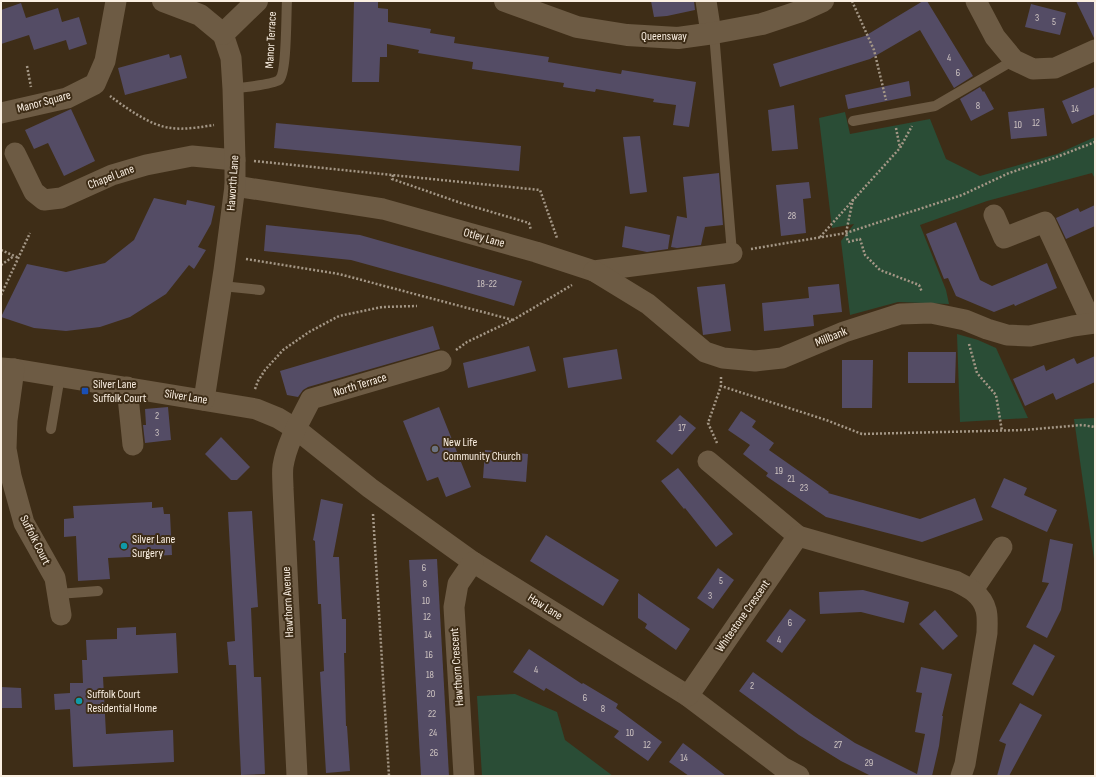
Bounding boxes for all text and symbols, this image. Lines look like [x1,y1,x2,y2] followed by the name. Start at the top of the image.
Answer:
[262,11,280,69] street label: Manor Terrace
[1035,12,1039,24] house number: 3
[1052,16,1056,28] house number: 5
[641,29,687,44] street label: Queensway
[947,52,951,64] house number: 4
[956,67,960,79] house number: 6
[15,88,73,116] street label: Manor Square
[976,100,980,112] house number: 8
[1071,103,1079,115] house number: 14
[1032,117,1040,129] house number: 12
[1014,119,1022,131] house number: 10
[224,155,242,211] street label: Haworth Lane
[86,161,137,193] street label: Chapel Lane
[788,210,796,222] house number: 28
[462,225,506,251] street label: Otley Lane
[477,278,497,290] house number: 18-22
[813,324,850,350] street label: Millbank
[331,370,389,400] street label: North Terrace
[93,377,147,406] place label: Silver Lane Suffolk Court
[80,386,90,396] marker: Silver Lane Suffolk Court
[163,386,209,408] street label: Silver Lane
[155,410,159,422] house number: 2
[678,422,686,434] house number: 17
[155,427,159,439] house number: 3
[443,435,521,464] place label: New Life Community Church
[430,444,440,454] marker: New Life Community Church
[775,465,783,477] house number: 19
[787,473,795,485] house number: 21
[800,482,808,494] house number: 23
[16,513,54,568] street label: Suffolk Court
[132,532,176,561] place label: Silver Lane Surgery
[119,541,129,551] marker: Silver Lane Surgery
[422,562,426,574] house number: 6
[279,566,297,638] street label: Hawthorn Avenue
[719,575,723,587] house number: 5
[713,577,774,655] street label: Whitestone Crescent
[423,578,427,590] house number: 8
[525,590,565,624] street label: Haw Lane
[708,590,712,602] house number: 3
[422,595,430,607] house number: 10
[423,611,431,623] house number: 12
[788,617,792,629] house number: 6
[447,627,467,707] street label: Hawthorn Crescent
[424,629,432,641] house number: 14
[777,634,781,646] house number: 4
[425,649,433,661] house number: 16
[534,664,538,676] house number: 4
[426,669,434,681] house number: 18
[750,680,754,692] house number: 2
[87,687,157,716] place label: Suffolk Court Residential Home
[427,688,435,700] house number: 20
[583,692,587,704] house number: 6
[74,696,84,706] marker: Suffolk Court Residential Home
[601,703,605,715] house number: 8
[428,708,436,720] house number: 22
[429,727,437,739] house number: 24
[626,727,634,739] house number: 10
[643,739,651,751] house number: 12
[834,739,842,751] house number: 27
[430,747,438,759] house number: 26
[680,752,688,764] house number: 14
[865,757,873,769] house number: 29

